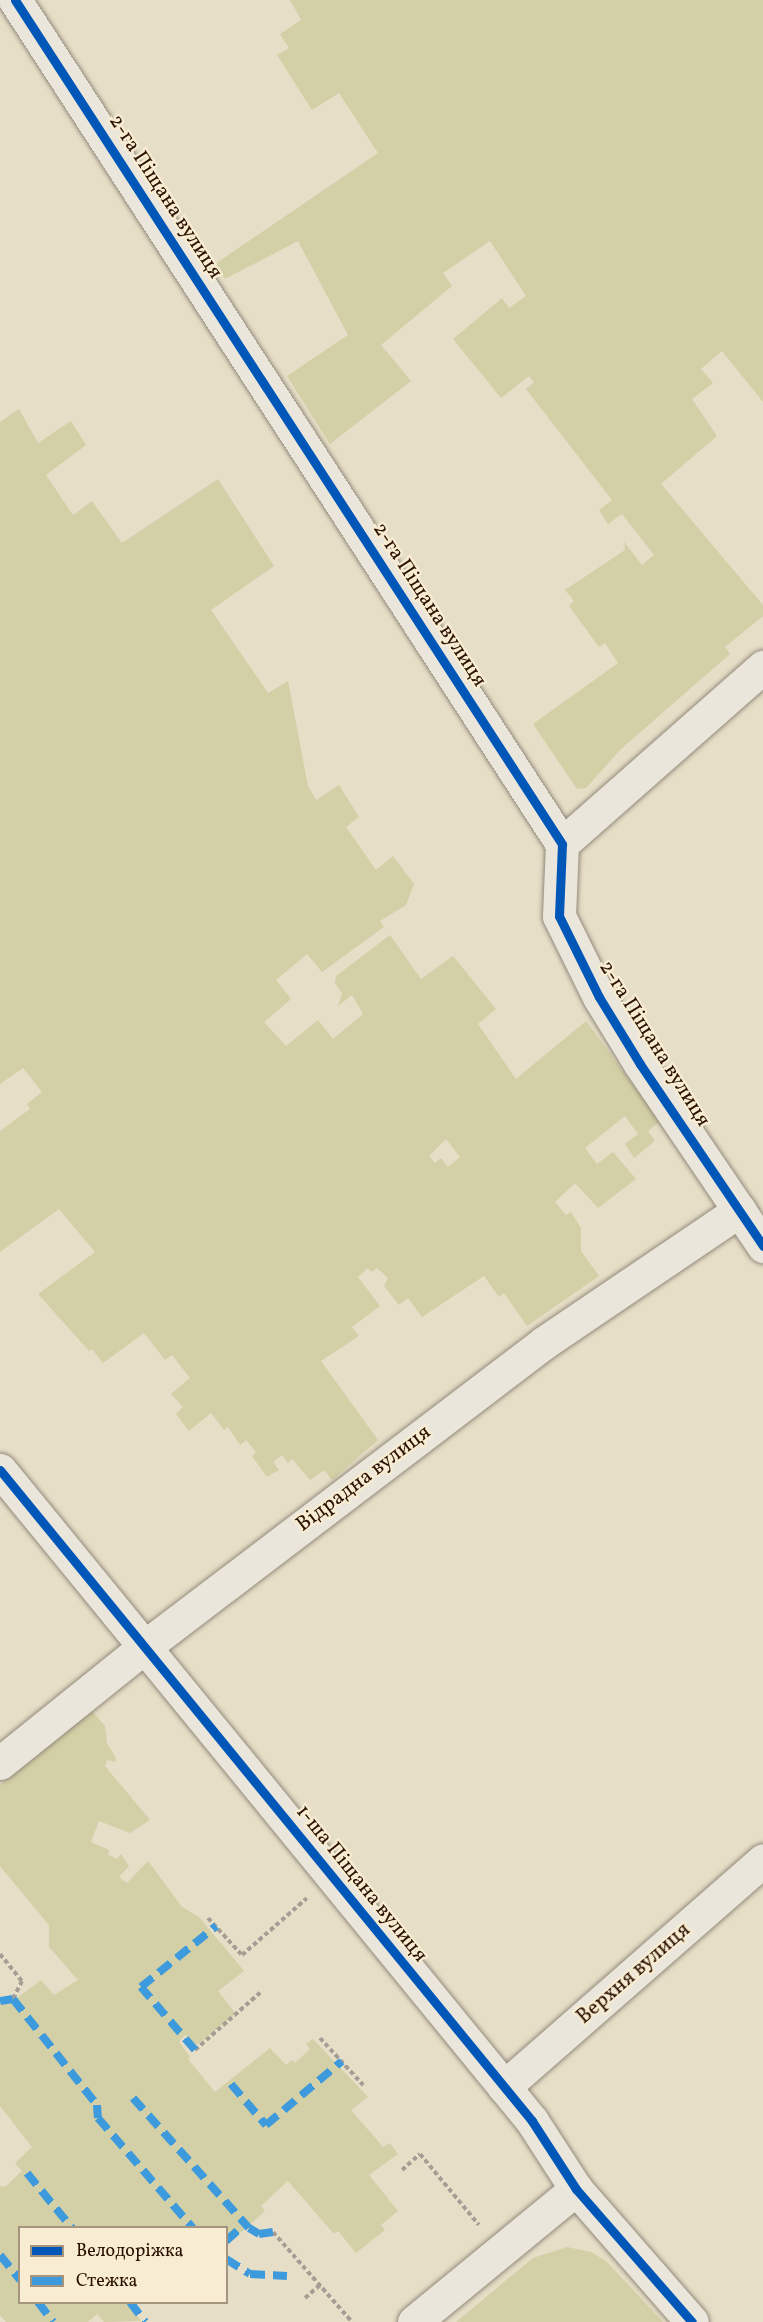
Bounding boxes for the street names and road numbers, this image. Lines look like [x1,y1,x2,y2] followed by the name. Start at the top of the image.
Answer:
[102,110,228,284] street label: 2-га Піщана вулиця
[366,518,492,692] street label: 2-га Піщана вулиця
[593,956,715,1132] street label: 2-га Піщана вулиця
[292,1420,436,1538] street label: Відрадна вулиця
[290,1800,432,1968] street label: 1-ша Піщана вулиця
[572,1918,696,2030] street label: Верхня вулиця

